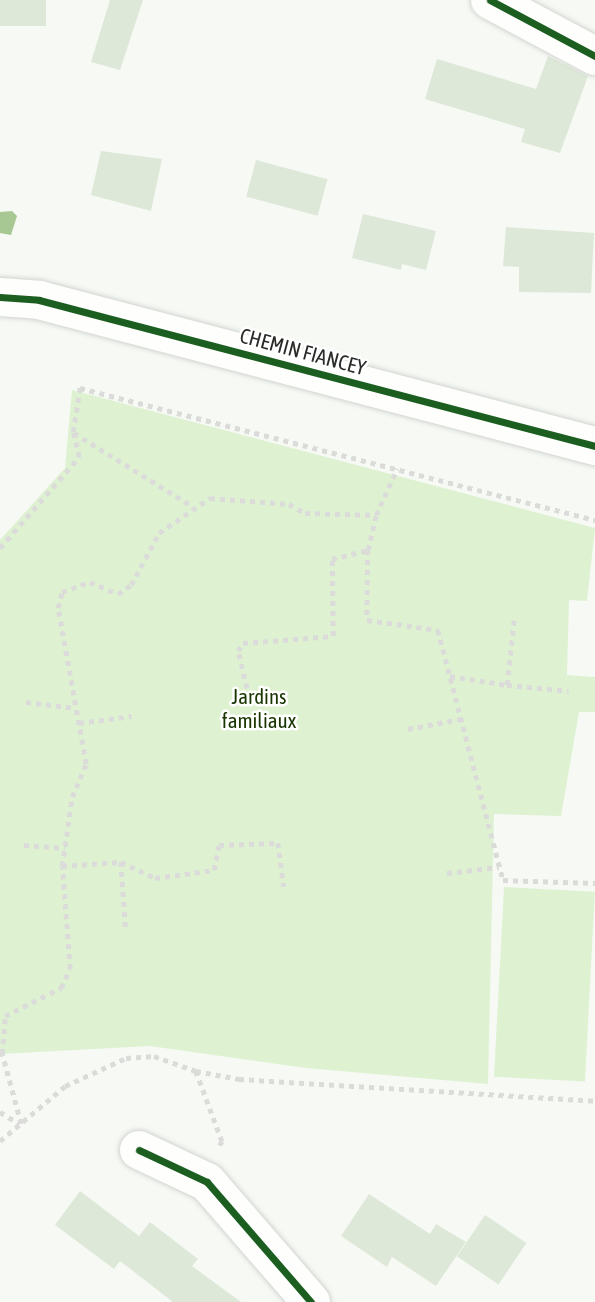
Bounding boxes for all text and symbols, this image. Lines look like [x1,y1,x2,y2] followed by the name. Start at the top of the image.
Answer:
[237,322,369,380] street label: CHEMIN FIANCEY
[222,683,296,733] park label: Jardins familiaux

